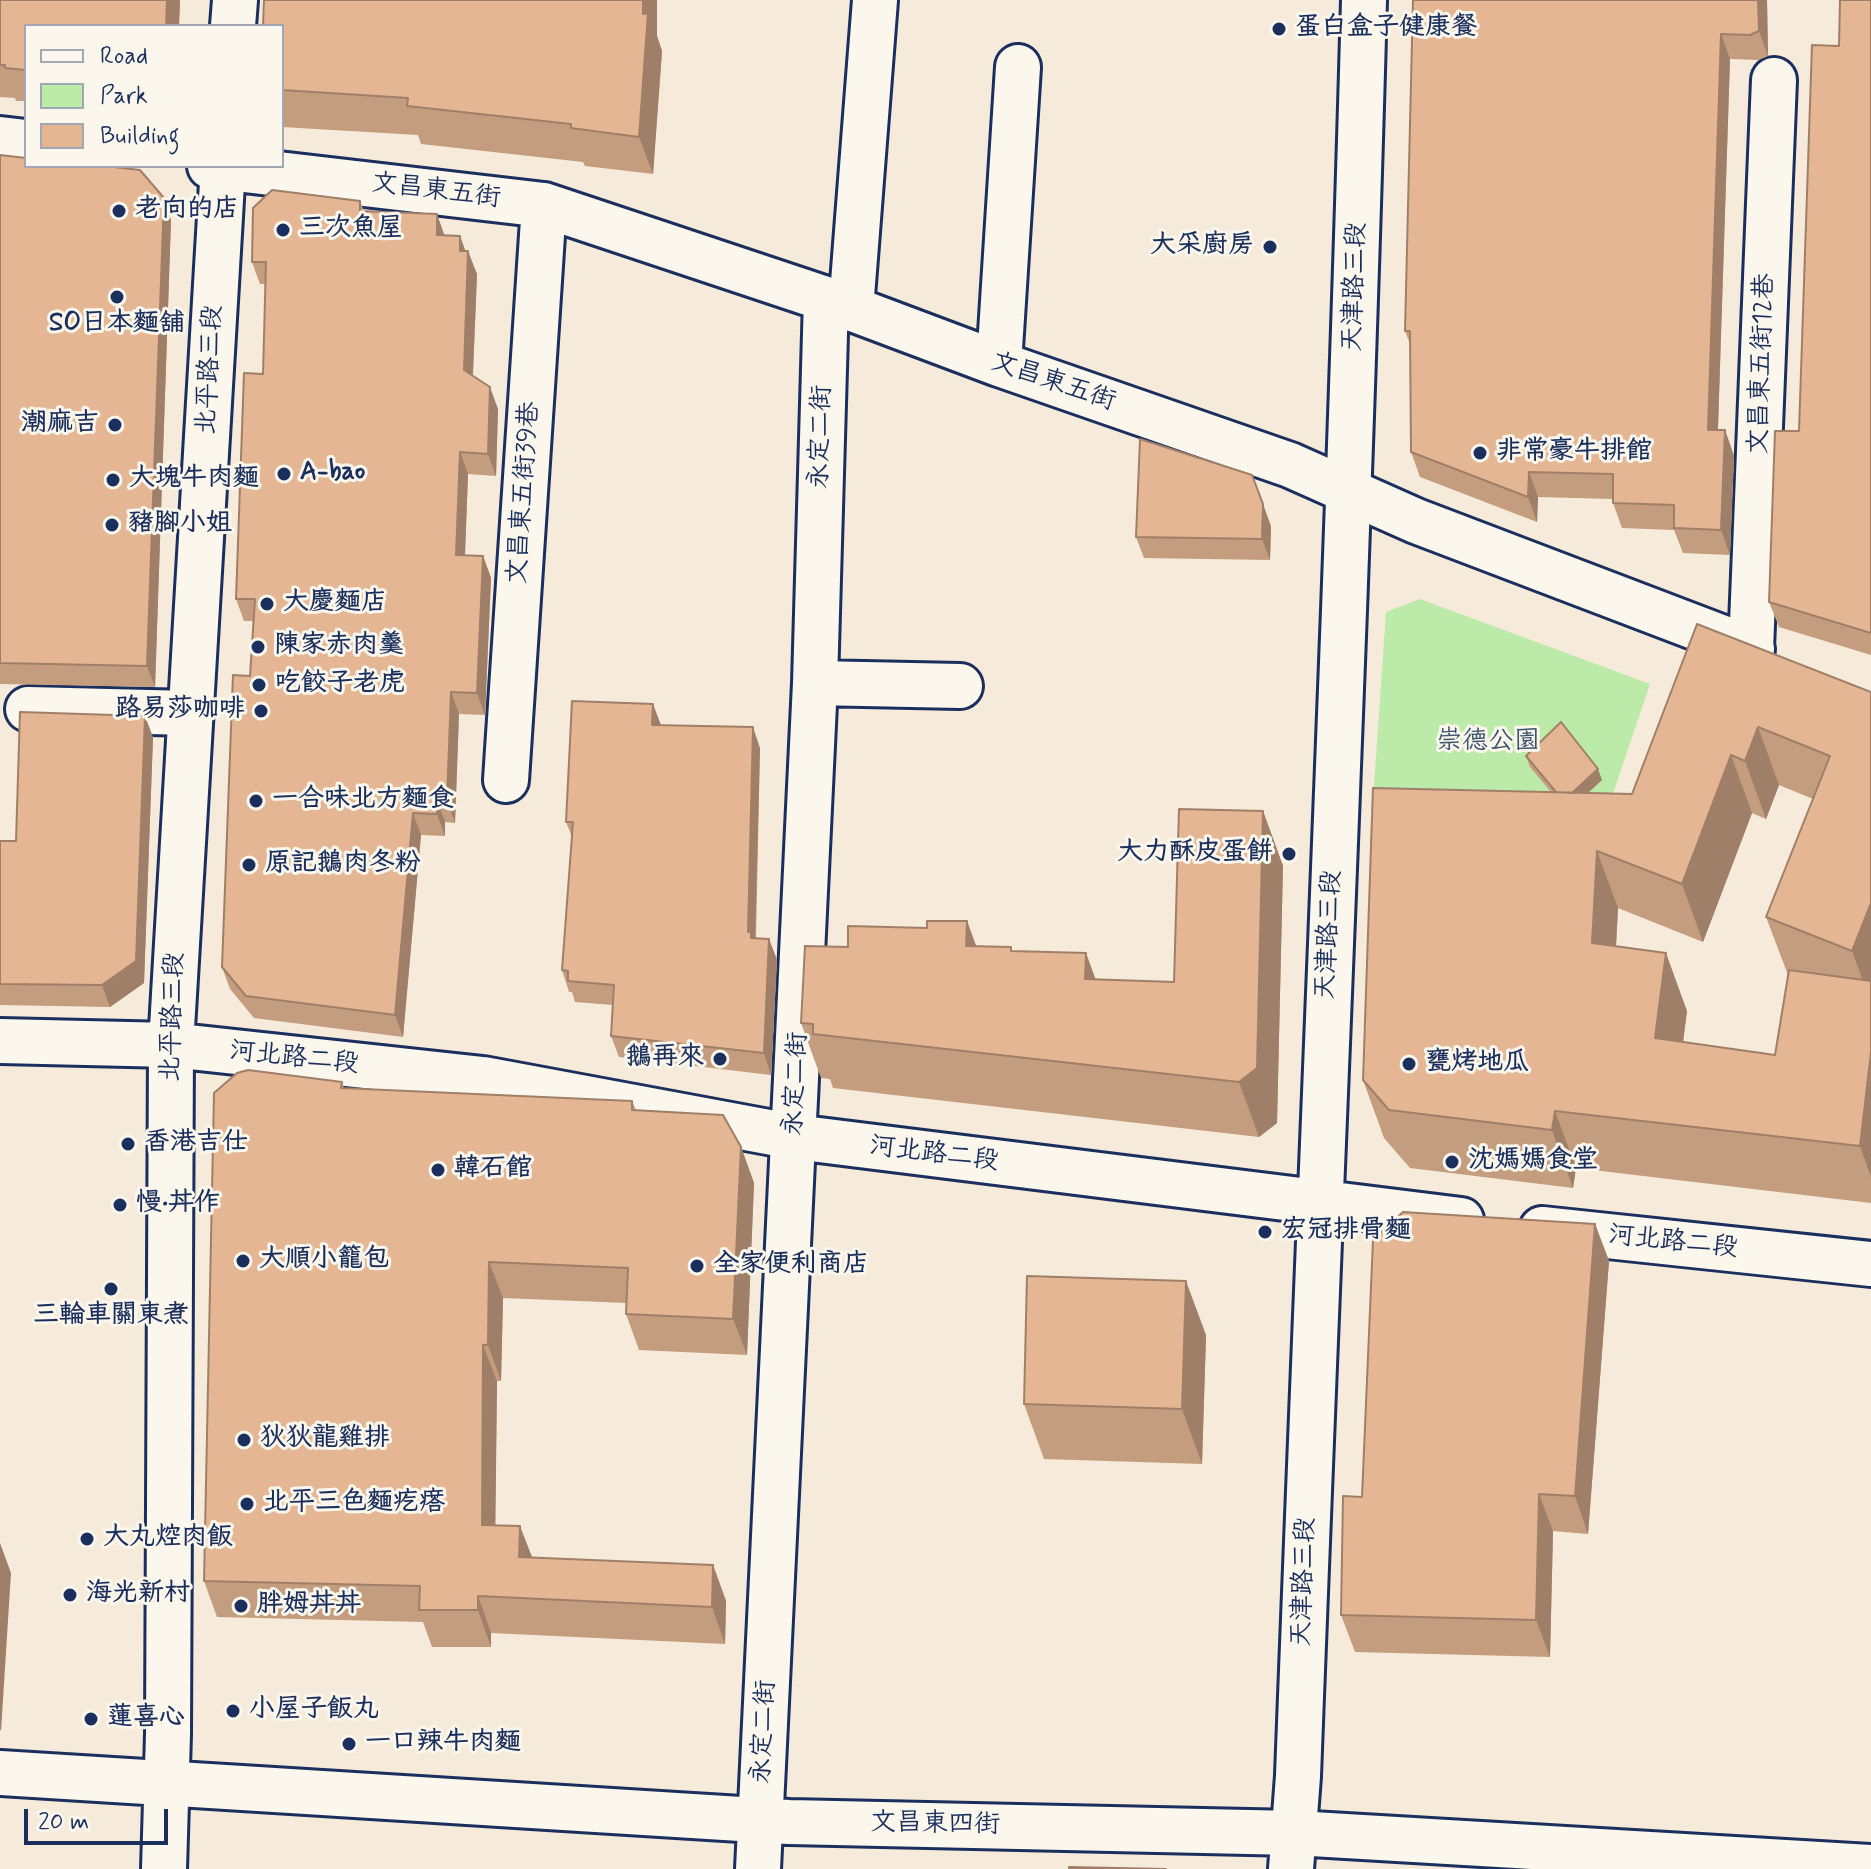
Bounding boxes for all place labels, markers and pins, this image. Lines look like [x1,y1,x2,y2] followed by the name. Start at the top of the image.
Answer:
[1295,13,1477,45] place label: 蛋白盒子健康餐
[1270,20,1288,38] marker: 蛋白盒子健康餐
[135,195,239,227] place label: 老向的店
[110,202,128,220] marker: 老向的店
[299,214,403,246] place label: 三次魚屋
[274,221,292,239] marker: 三次魚屋
[1150,231,1254,263] place label: 大采廚房
[1261,238,1279,256] marker: 大采廚房
[108,288,126,306] marker: SO日本麵舖
[49,309,185,341] place label: SO日本麵舖
[21,409,99,441] place label: 潮麻吉
[106,416,124,434] marker: 潮麻吉
[1496,437,1652,469] place label: 非常豪牛排館
[1471,444,1489,462] marker: 非常豪牛排館
[300,458,365,490] place label: A-bao
[129,464,259,496] place label: 大塊牛肉麵
[275,465,293,483] marker: A-bao
[104,471,122,489] marker: 大塊牛肉麵
[128,509,232,541] place label: 豬腳小姐
[103,516,121,534] marker: 豬腳小姐
[283,588,387,620] place label: 大慶麵店
[258,595,276,613] marker: 大慶麵店
[274,631,404,663] place label: 陳家赤肉羹
[249,638,267,656] marker: 陳家赤肉羹
[275,669,405,701] place label: 吃餃子老虎
[250,676,268,694] marker: 吃餃子老虎
[115,695,245,727] place label: 路易莎咖啡
[252,702,270,720] marker: 路易莎咖啡
[272,785,454,817] place label: 一合味北方麵食
[247,792,265,810] marker: 一合味北方麵食
[1117,838,1273,870] place label: 大力酥皮蛋餅
[1280,845,1298,863] marker: 大力酥皮蛋餅
[265,849,421,881] place label: 原記鵝肉冬粉
[240,856,258,874] marker: 原記鵝肉冬粉
[626,1043,704,1075] place label: 鵝再來
[1425,1048,1529,1080] place label: 甕烤地瓜
[711,1050,729,1068] marker: 鵝再來
[1400,1055,1418,1073] marker: 甕烤地瓜
[144,1128,248,1160] place label: 香港吉仕
[119,1135,137,1153] marker: 香港吉仕
[1468,1146,1598,1178] place label: 沈媽媽食堂
[1443,1153,1461,1171] marker: 沈媽媽食堂
[454,1154,532,1186] place label: 韓石館
[429,1161,447,1179] marker: 韓石館
[136,1189,220,1221] place label: 慢·丼作
[111,1196,129,1214] marker: 慢·丼作
[1281,1216,1411,1248] place label: 宏冠排骨麵
[1256,1223,1274,1241] marker: 宏冠排骨麵
[259,1245,389,1277] place label: 大順小籠包
[713,1250,869,1282] place label: 全家便利商店
[234,1252,252,1270] marker: 大順小籠包
[688,1257,706,1275] marker: 全家便利商店
[102,1280,120,1298] marker: 三輪車關東煮
[33,1301,189,1333] place label: 三輪車關東煮
[260,1424,390,1456] place label: 狄狄龍雞排
[235,1431,253,1449] marker: 狄狄龍雞排
[263,1488,445,1520] place label: 北平三色麵疙瘩
[238,1495,256,1513] marker: 北平三色麵疙瘩
[103,1523,233,1555] place label: 大丸焢肉飯
[78,1530,96,1548] marker: 大丸焢肉飯
[86,1579,190,1611] place label: 海光新村
[61,1586,79,1604] marker: 海光新村
[257,1590,361,1622] place label: 胖姆丼丼
[232,1597,250,1615] marker: 胖姆丼丼
[249,1695,379,1727] place label: 小屋子飯丸
[224,1702,242,1720] marker: 小屋子飯丸
[107,1703,185,1735] place label: 蓮喜心
[82,1710,100,1728] marker: 蓮喜心
[365,1728,521,1760] place label: 一口辣牛肉麵
[340,1735,358,1753] marker: 一口辣牛肉麵

